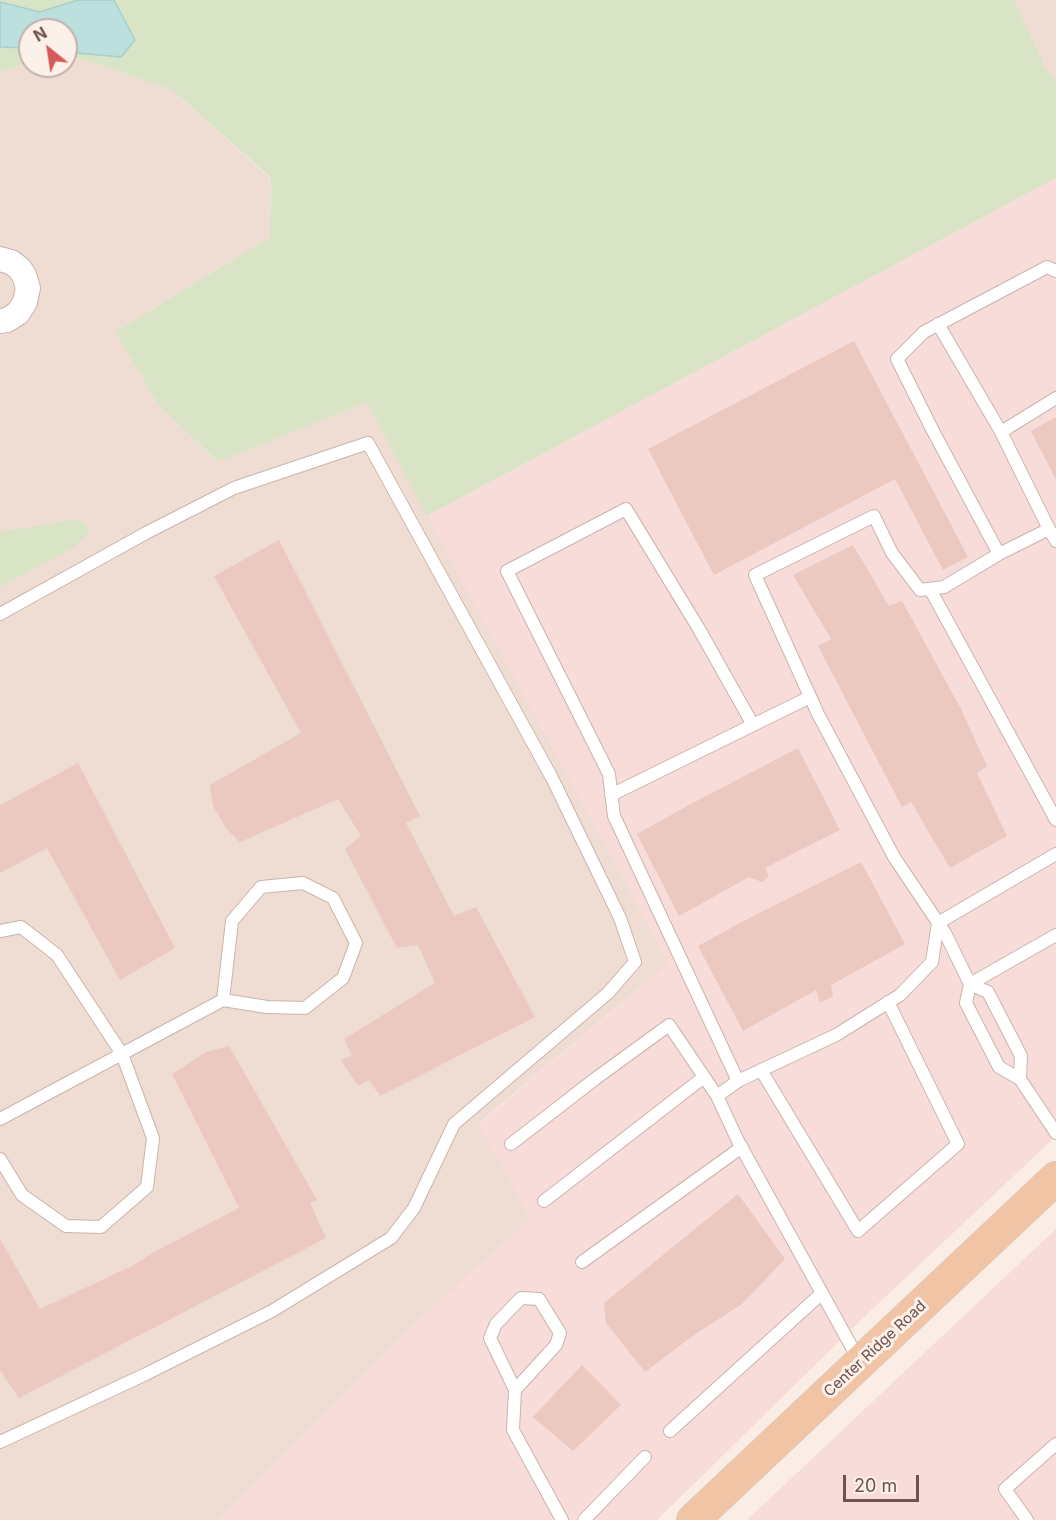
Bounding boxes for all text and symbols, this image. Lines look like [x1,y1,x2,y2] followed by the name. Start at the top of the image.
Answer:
[18,18,78,78] north arrow
[30,22,50,46] text: N
[820,1297,930,1401] street label: Center Ridge Road
[846,1463,922,1501] scale bar
[854,1475,897,1496] text: 20 m

